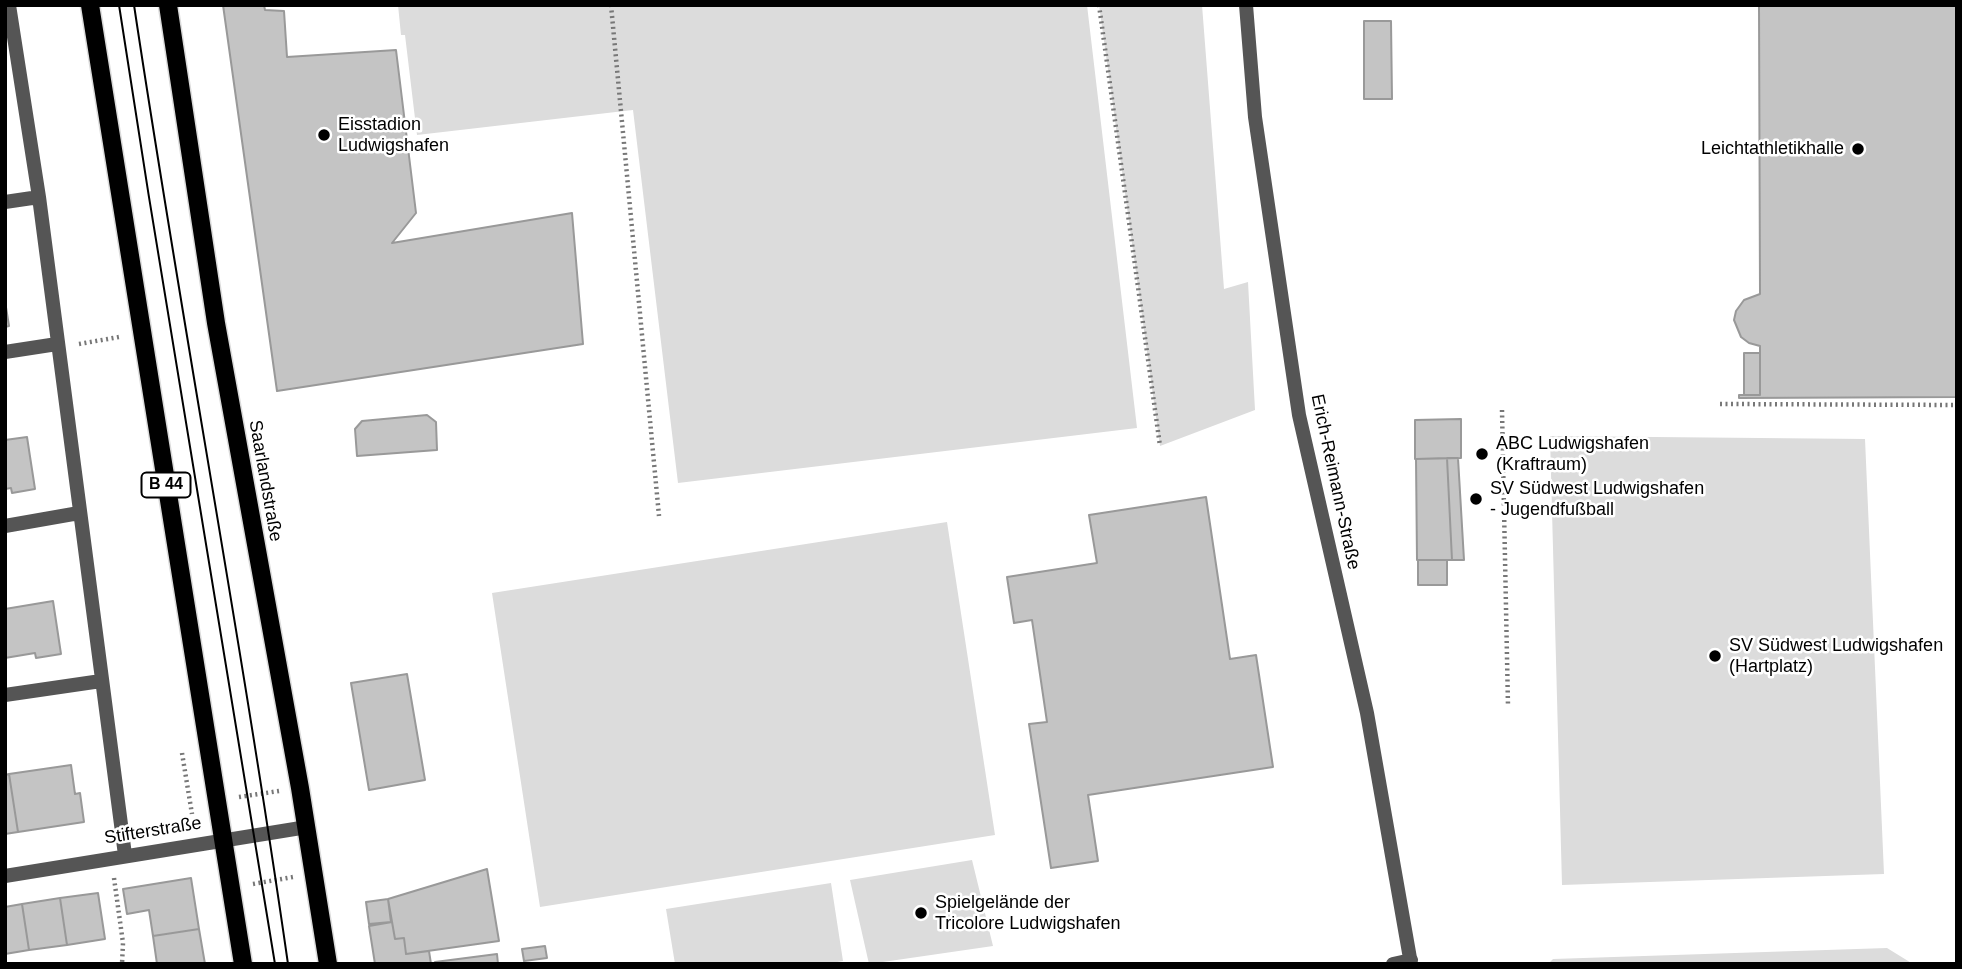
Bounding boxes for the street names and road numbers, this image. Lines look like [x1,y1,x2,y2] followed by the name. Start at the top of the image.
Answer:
[1306,392,1364,572] street label: Erich-Reimann-Straße
[244,419,286,543] street label: Saarlandstraße
[142,472,190,498] road number: B 44
[103,813,203,849] street label: Stifterstraße

